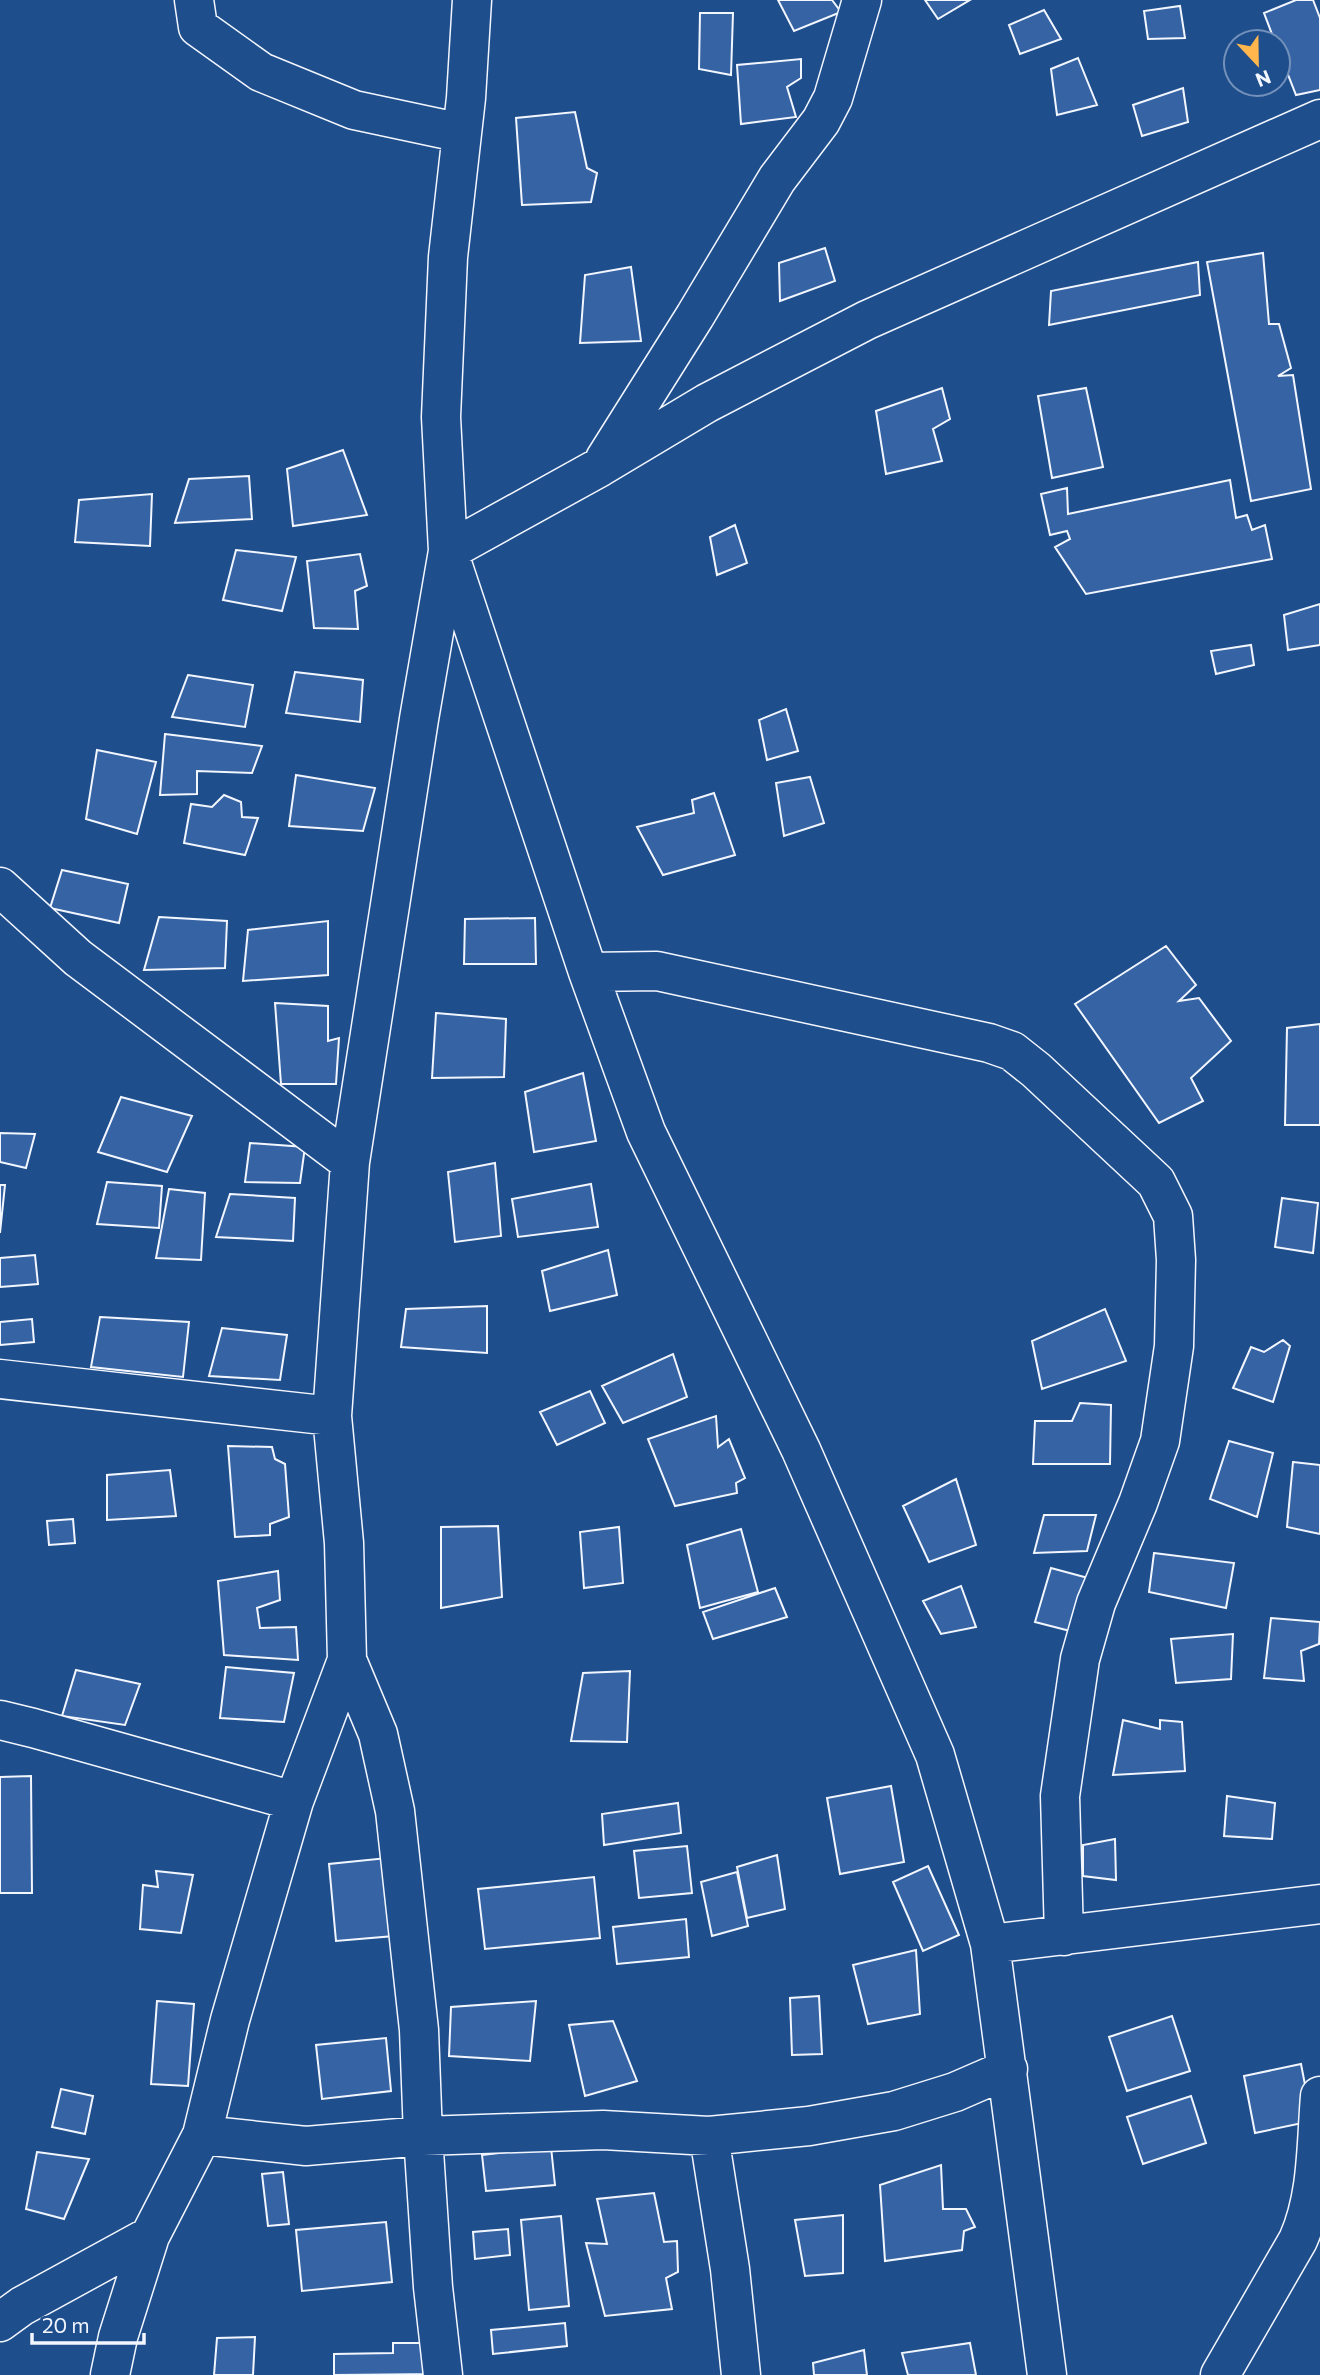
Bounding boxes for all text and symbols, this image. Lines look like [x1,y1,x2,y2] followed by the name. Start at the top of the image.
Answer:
[1222,28,1292,98] north arrow
[1253,66,1274,93] text: N
[32,2302,144,2346] scale bar
[42,2312,90,2337] text: 20 m

